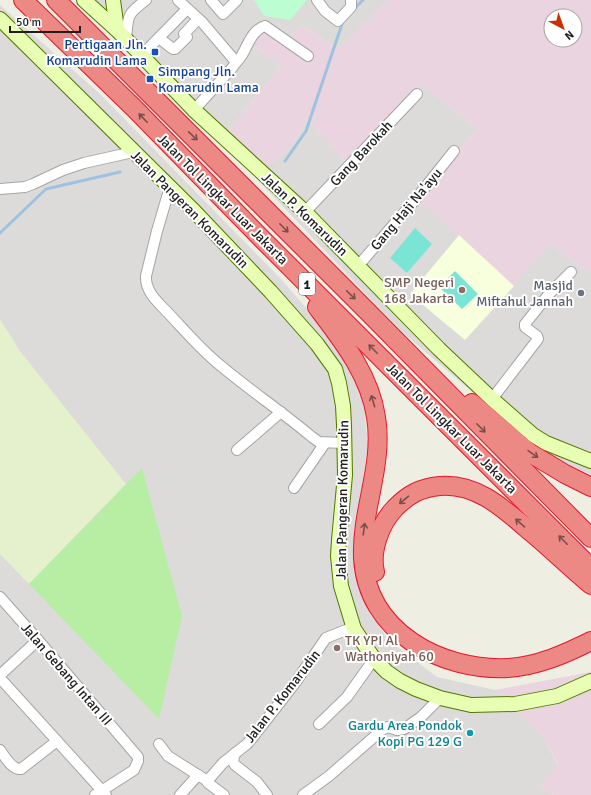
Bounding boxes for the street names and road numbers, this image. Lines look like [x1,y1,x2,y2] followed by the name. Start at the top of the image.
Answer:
[327,117,396,190] street label: Gang Barokah
[154,130,292,268] street label: Jalan Tol Lingkar Luar Jakarta
[127,147,252,272] street label: Jalan Pangeran Komarudin
[367,165,446,254] street label: Gang Haji Na'ayu
[258,169,351,260] street label: Jalan P. Komarudin
[299,273,315,295] road number: 1
[383,359,521,497] street label: Jalan Tol Lingkar Luar Jakarta
[333,420,352,580] street label: Jalan Pangeran Komarudin
[17,620,116,729] street label: Jalan Gebang Intan III
[241,647,324,746] street label: Jalan P. Komarudin

